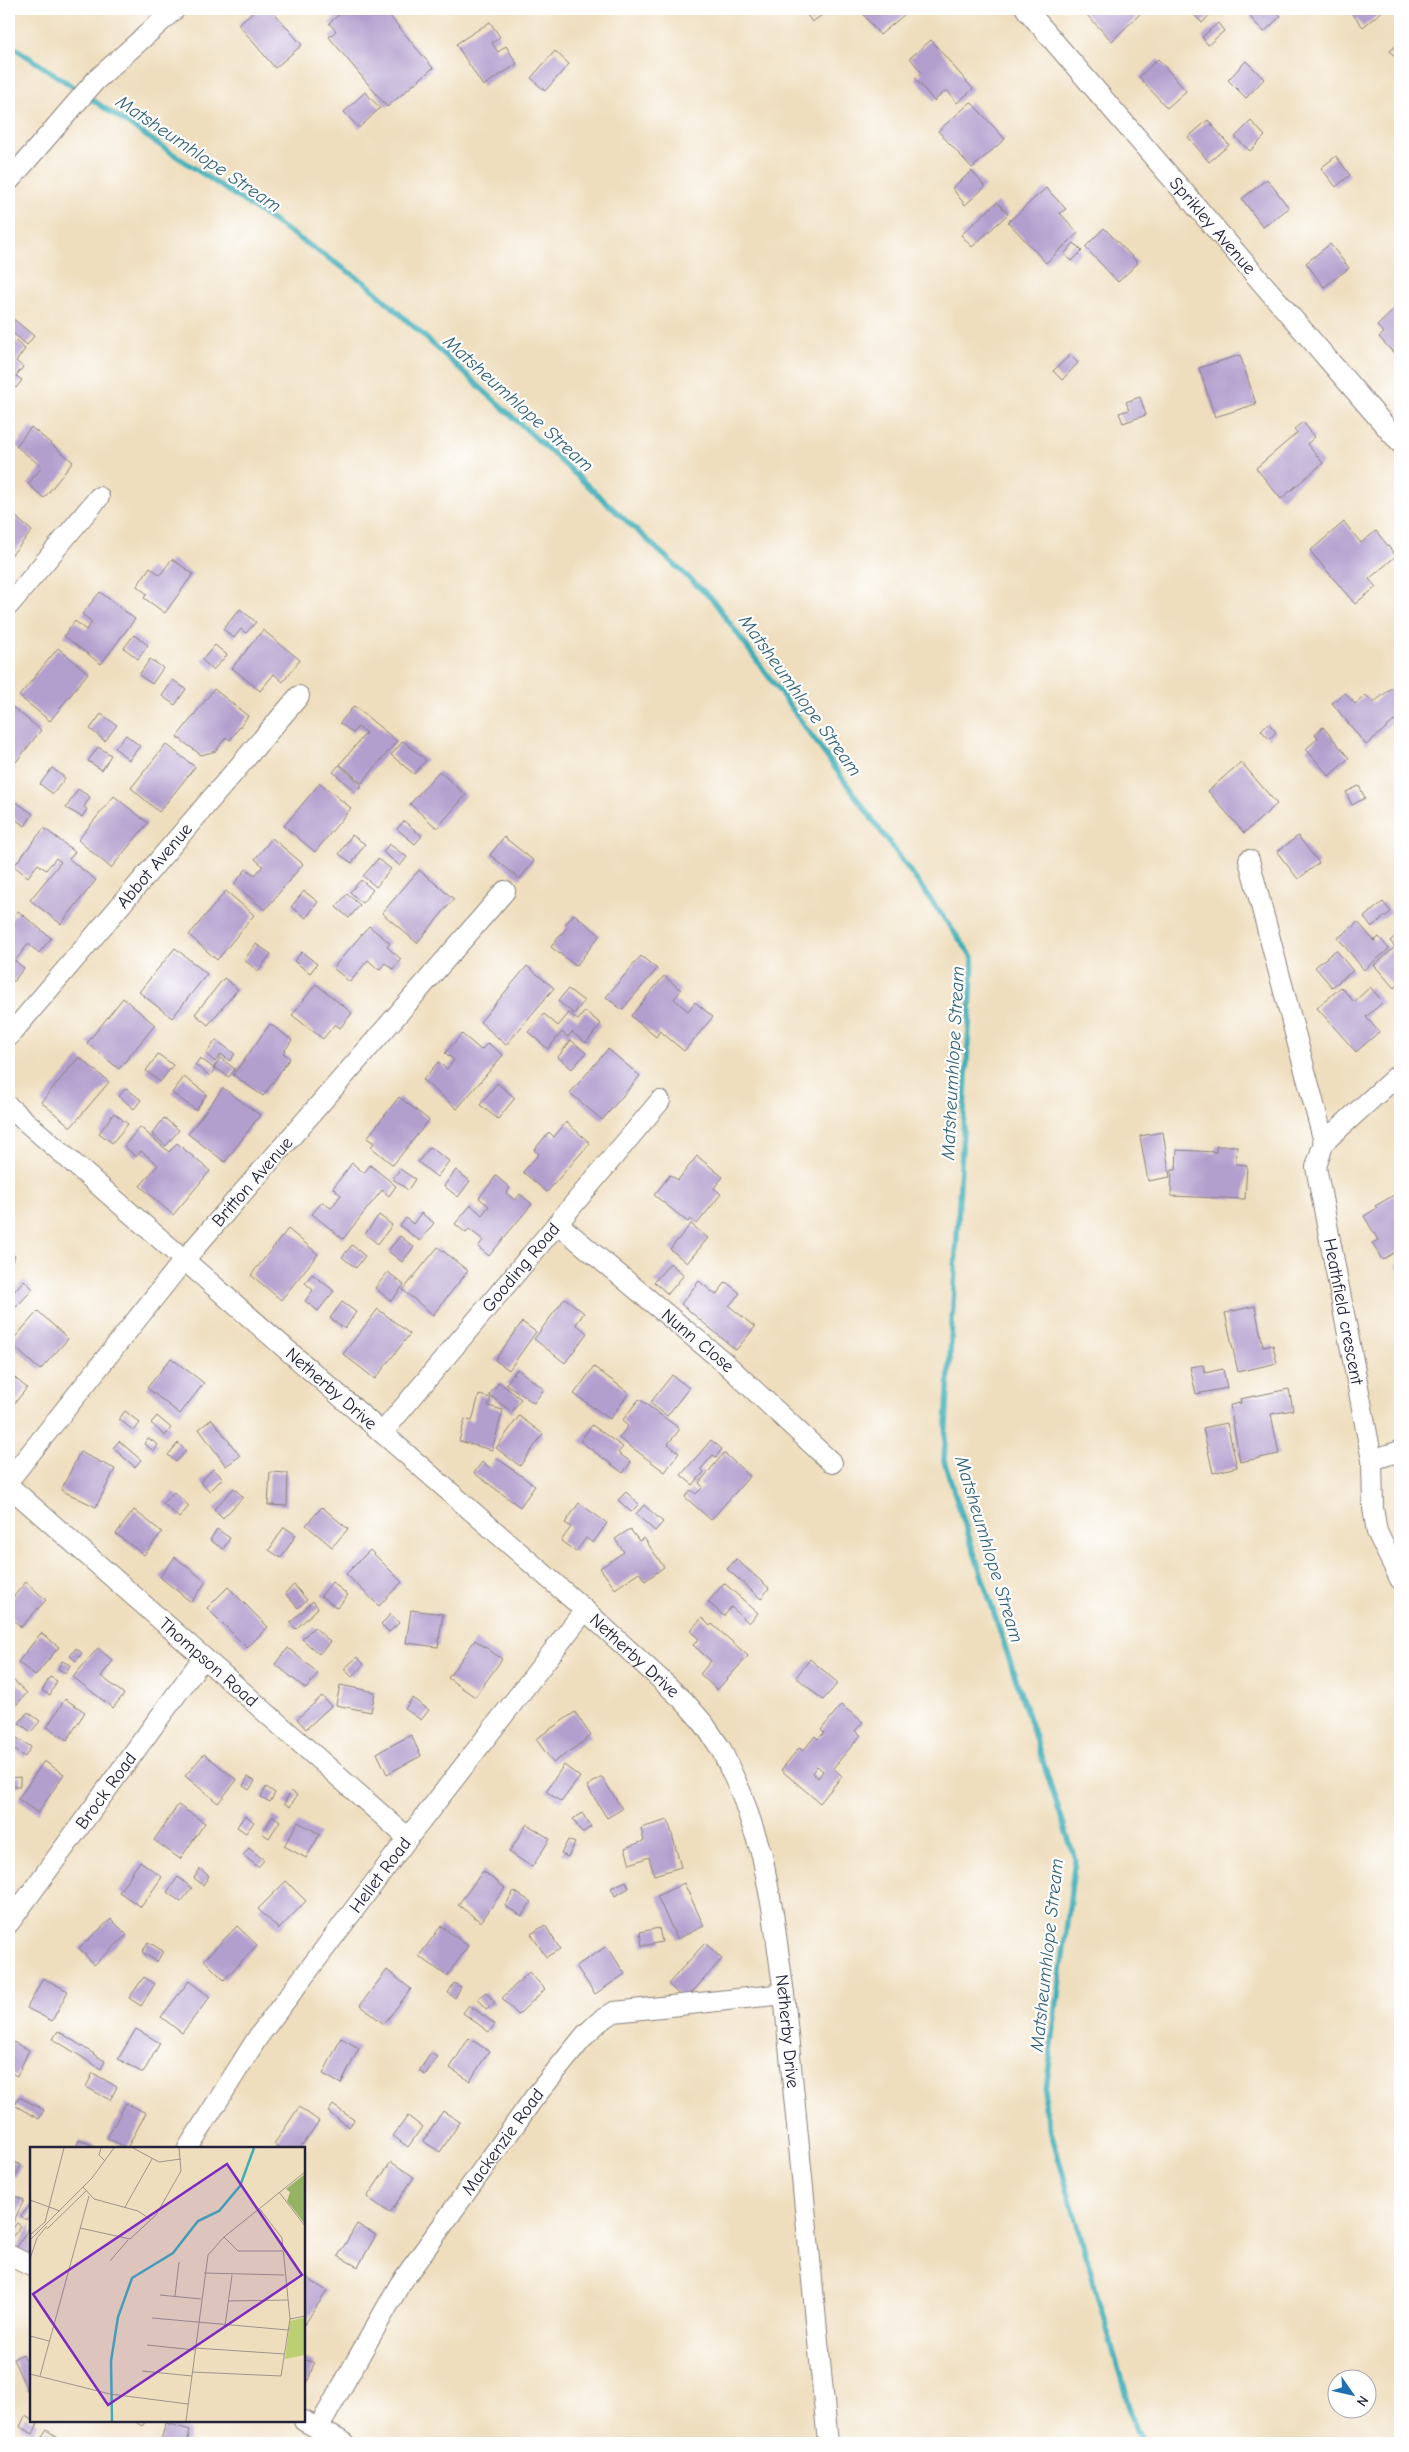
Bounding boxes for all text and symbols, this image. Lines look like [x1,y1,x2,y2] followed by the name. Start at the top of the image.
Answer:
[111,90,285,217] water label: Matsheumhlope Stream
[1165,173,1260,279] street label: Sprikley Avenue
[438,330,598,477] water label: Matsheumhlope Stream
[734,610,866,781] water label: Matsheumhlope Stream
[113,819,197,913] street label: Abbot Avenue
[937,966,969,1162] water label: Matsheumhlope Stream
[208,1133,297,1231] street label: Britton Avenue
[478,1219,564,1317] street label: Gooding Road
[1319,1237,1368,1387] street label: Heathfield crescent
[657,1305,738,1377] street label: Nunn Close
[281,1343,381,1434] street label: Netherby Drive
[950,1452,1028,1645] water label: Matsheumhlope Stream
[585,1610,683,1702] street label: Netherby Drive
[154,1613,262,1711] street label: Thompson Road
[71,1749,141,1833] street label: Brock Road
[345,1834,416,1917] street label: Hellet Road
[1026,1857,1068,2054] water label: Matsheumhlope Stream
[770,1973,803,2089] street label: Netherby Drive
[458,2084,548,2199] street label: Mackenzie Road
[30,2147,305,2422] inset map
[1326,2370,1376,2420] north arrow
[1353,2392,1372,2410] text: N

